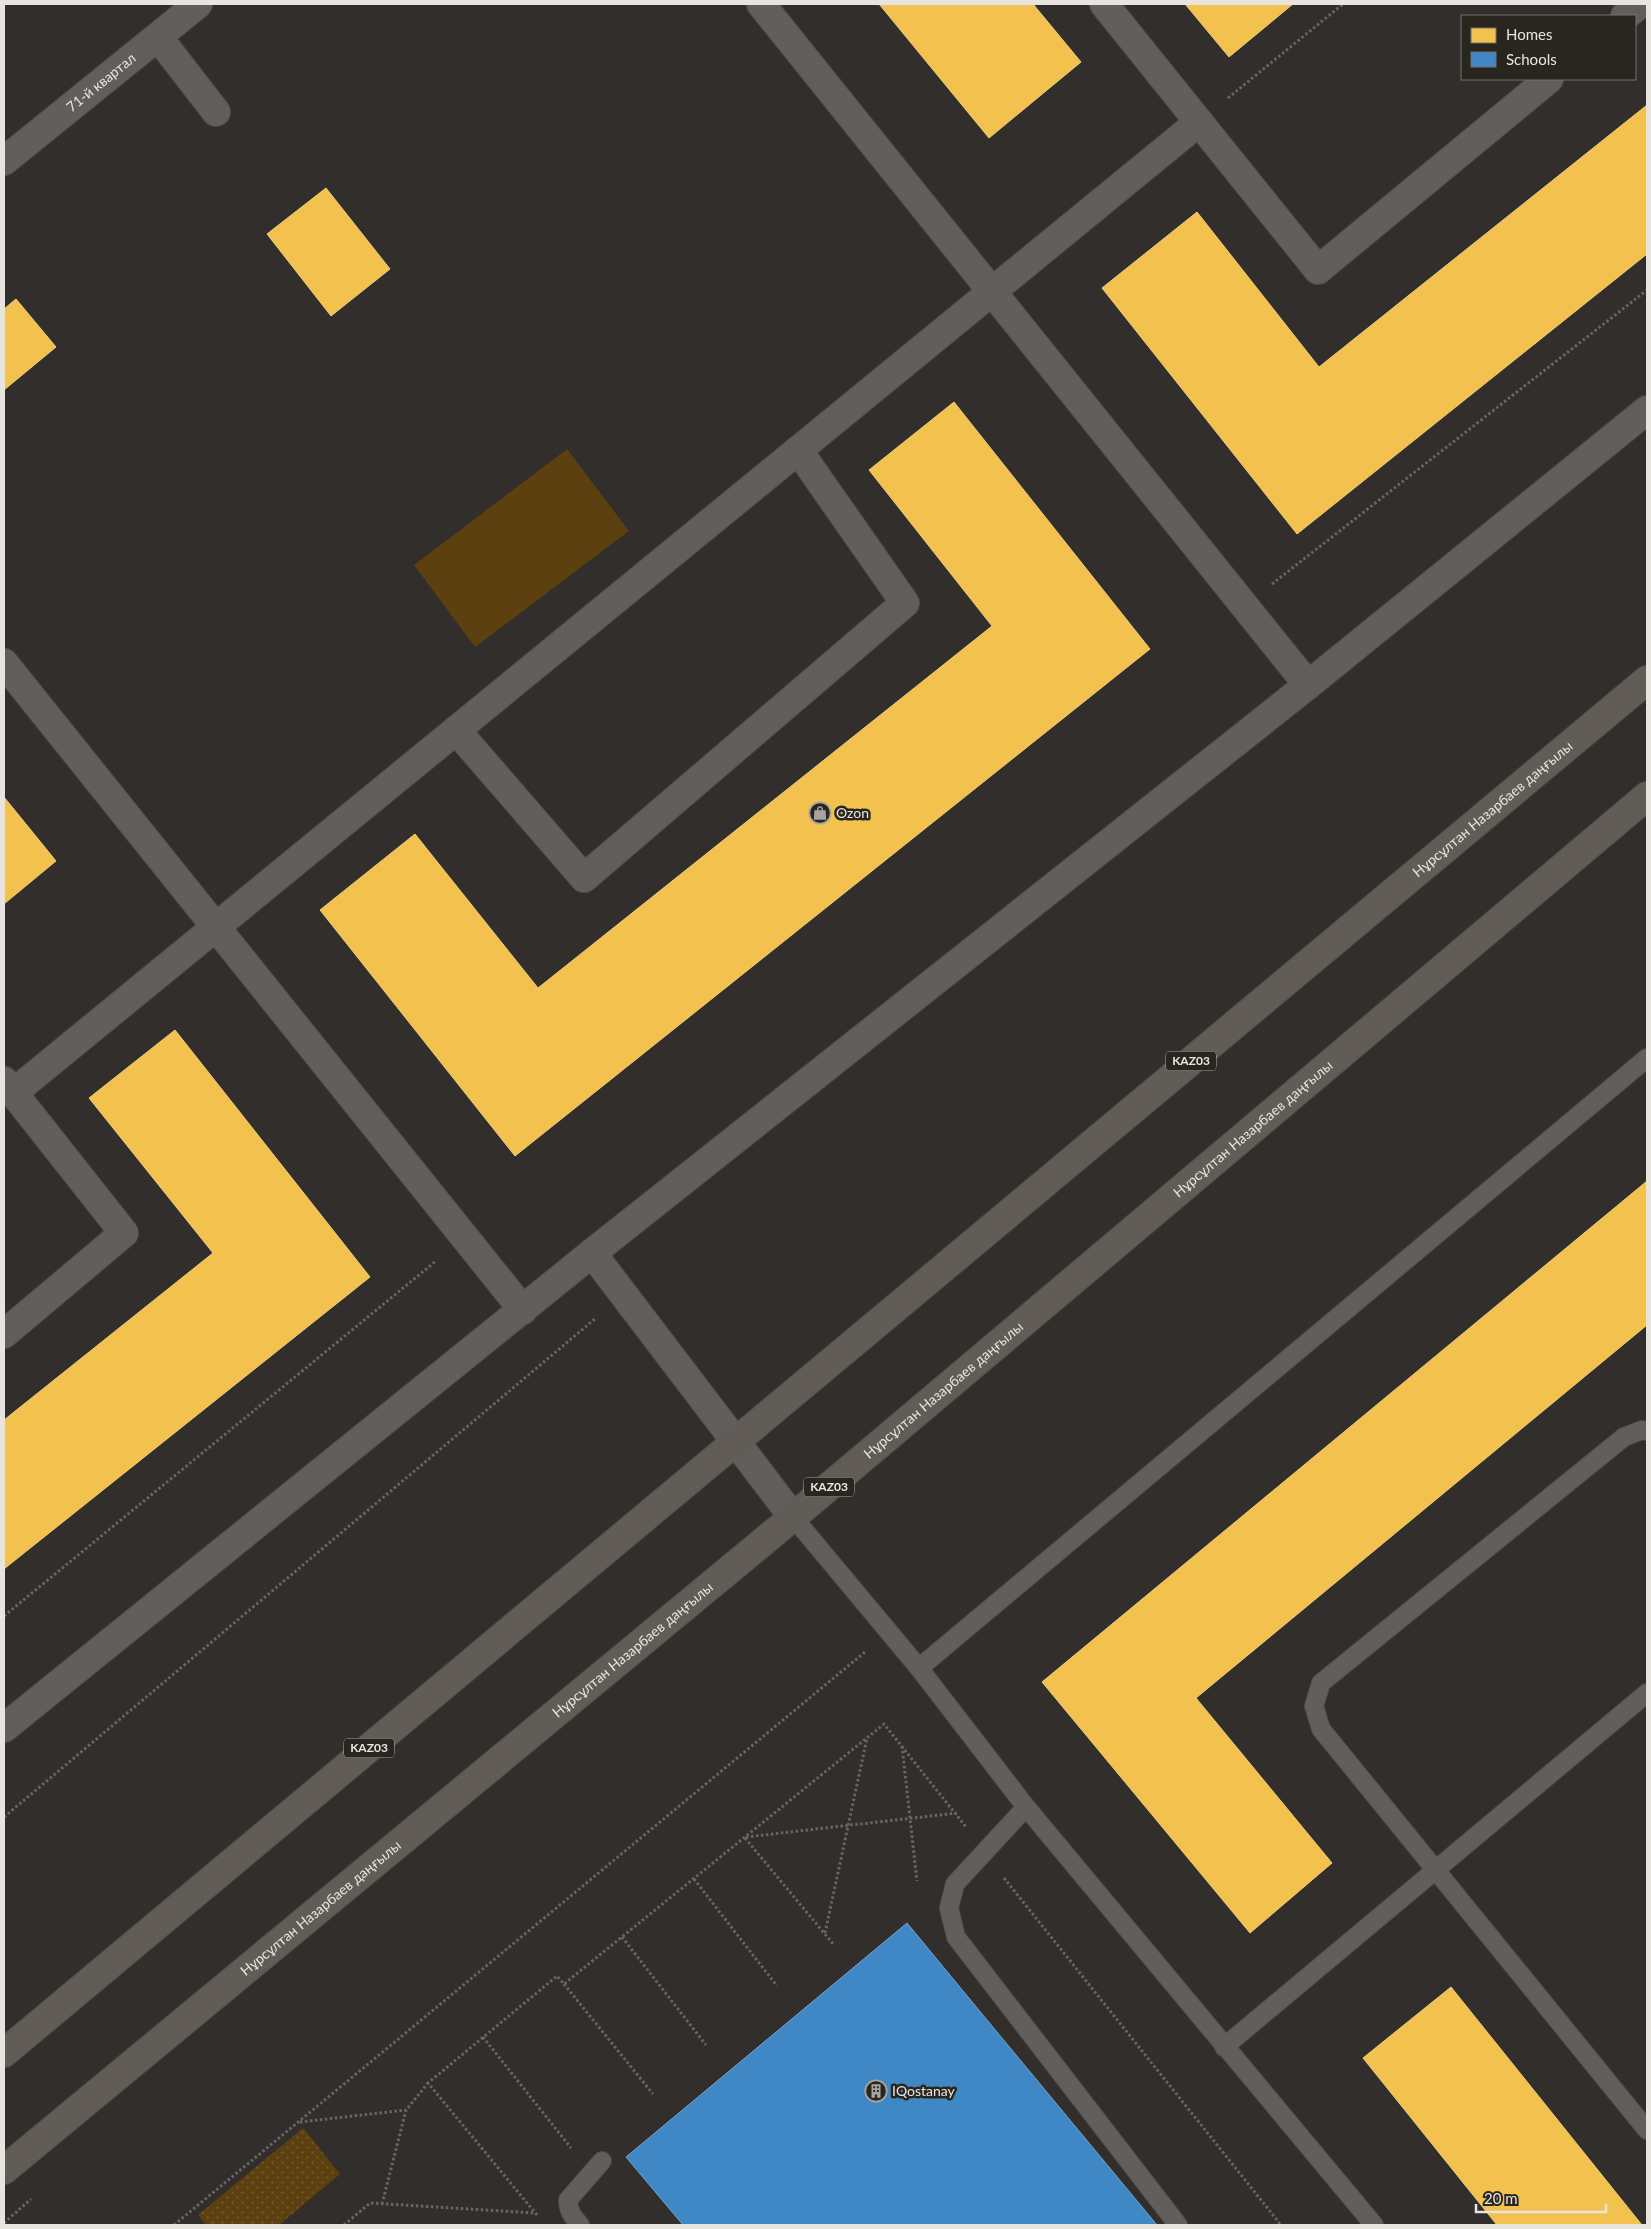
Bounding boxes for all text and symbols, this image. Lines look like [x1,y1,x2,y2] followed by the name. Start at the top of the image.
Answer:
[1461,15,1636,80] legend
[1506,25,1552,43] text: Homes
[63,49,139,115] street label: 71-й квартал
[1506,50,1557,68] text: Schools
[1409,737,1576,880] street label: Нұрсұлтан Назарбаев даңғылы
[808,801,832,825] shop icon: Ozon
[836,804,869,821] place label: Ozon
[1166,1052,1216,1070] road number: KАZ03
[1169,1056,1336,1200] street label: Нұрсұлтан Назарбаев даңғылы
[860,1318,1026,1462] street label: Нұрсұлтан Назарбаев даңғылы
[804,1478,854,1496] road number: KАZ03
[549,1578,716,1721] street label: Нұрсұлтан Назарбаев даңғылы
[344,1739,394,1758] road number: KАZ03
[237,1836,404,1979] street label: Нұрсұлтан Назарбаев даңғылы
[864,2079,888,2103] building icon: IQostanay
[892,2082,956,2099] place label: IQostanay
[1476,2182,1606,2214] scale bar
[1484,2189,1518,2207] text: 20 m

